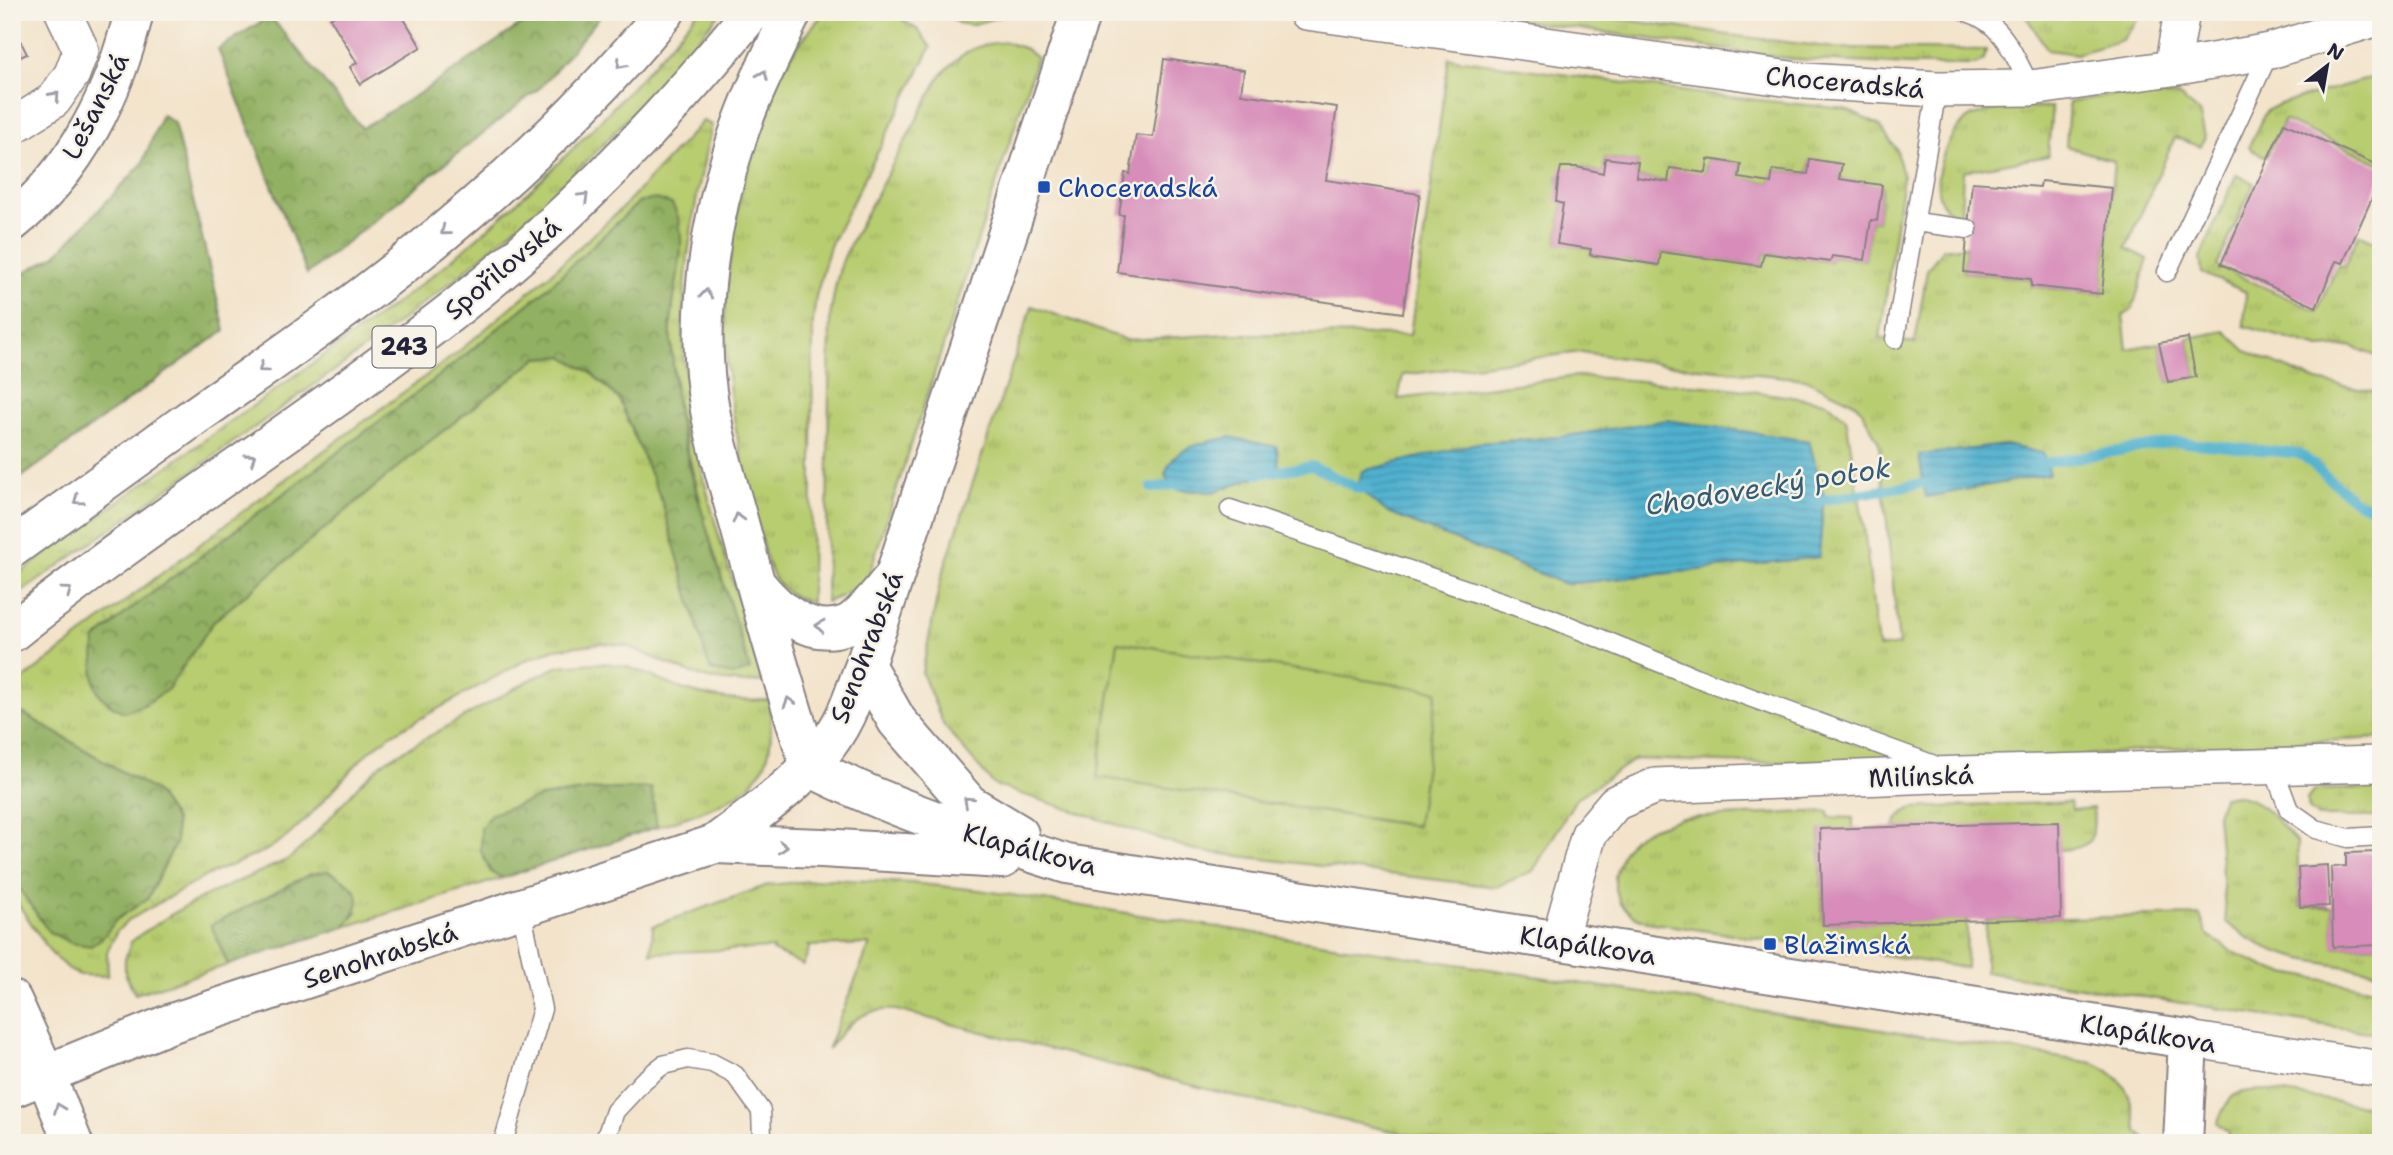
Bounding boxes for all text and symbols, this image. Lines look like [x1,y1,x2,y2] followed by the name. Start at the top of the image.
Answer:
[2292,32,2362,102] north arrow
[2323,37,2348,66] text: N
[53,47,137,165] street label: Lešanská
[617,56,629,69] one-way arrow
[1764,58,1926,106] street label: Choceradská
[755,70,769,82] one-way arrow
[47,91,59,104] one-way arrow
[1058,170,1218,205] place label: Choceradská
[1036,179,1052,195] marker: Choceradská
[576,192,589,205] one-way arrow
[436,209,568,327] street label: Spořilovská
[441,223,454,235] one-way arrow
[698,288,713,299] one-way arrow
[372,326,436,368] road number: 243
[258,359,271,372] one-way arrow
[1642,448,1894,524] water label: Chodovecký potok
[243,454,256,466] one-way arrow
[74,492,86,504] one-way arrow
[731,512,746,524] one-way arrow
[821,566,911,728] street label: Senohrabská
[59,587,71,600] one-way arrow
[814,618,826,633] one-way arrow
[783,697,798,709] one-way arrow
[1868,757,1974,795] street label: Milínská
[963,797,976,809] one-way arrow
[959,814,1101,884] street label: Klapálkova
[778,839,789,854] one-way arrow
[298,914,462,996] street label: Senohrabská
[1517,917,1659,973] street label: Klapálkova
[1784,927,1911,962] place label: Blažimská
[1762,936,1778,952] marker: Blažimská
[2077,1005,2219,1061] street label: Klapálkova
[54,1103,68,1115] one-way arrow

